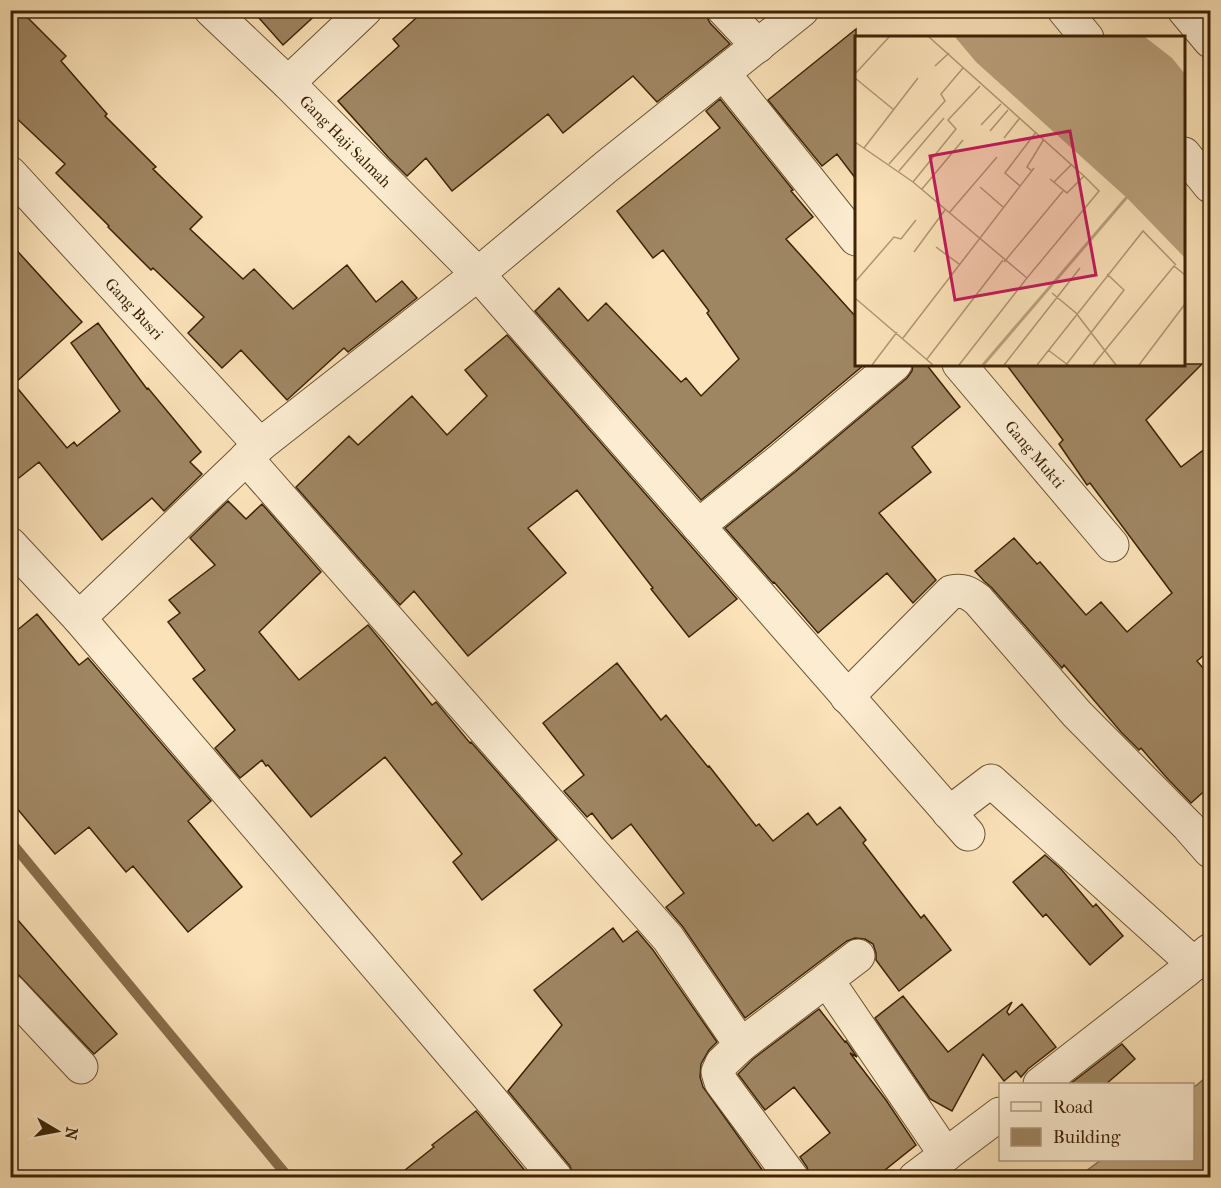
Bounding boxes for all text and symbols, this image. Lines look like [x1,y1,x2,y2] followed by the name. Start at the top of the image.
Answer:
[855,36,1185,366] inset map
[296,91,395,191] street label: Gang Haji Salmah
[101,274,167,344] street label: Gang Busri
[1001,417,1069,492] street label: Gang Mukti
[999,1083,1194,1161] legend
[1053,1097,1093,1118] text: Road
[27,1101,87,1161] north arrow
[61,1126,82,1142] text: N
[1053,1127,1121,1148] text: Building

